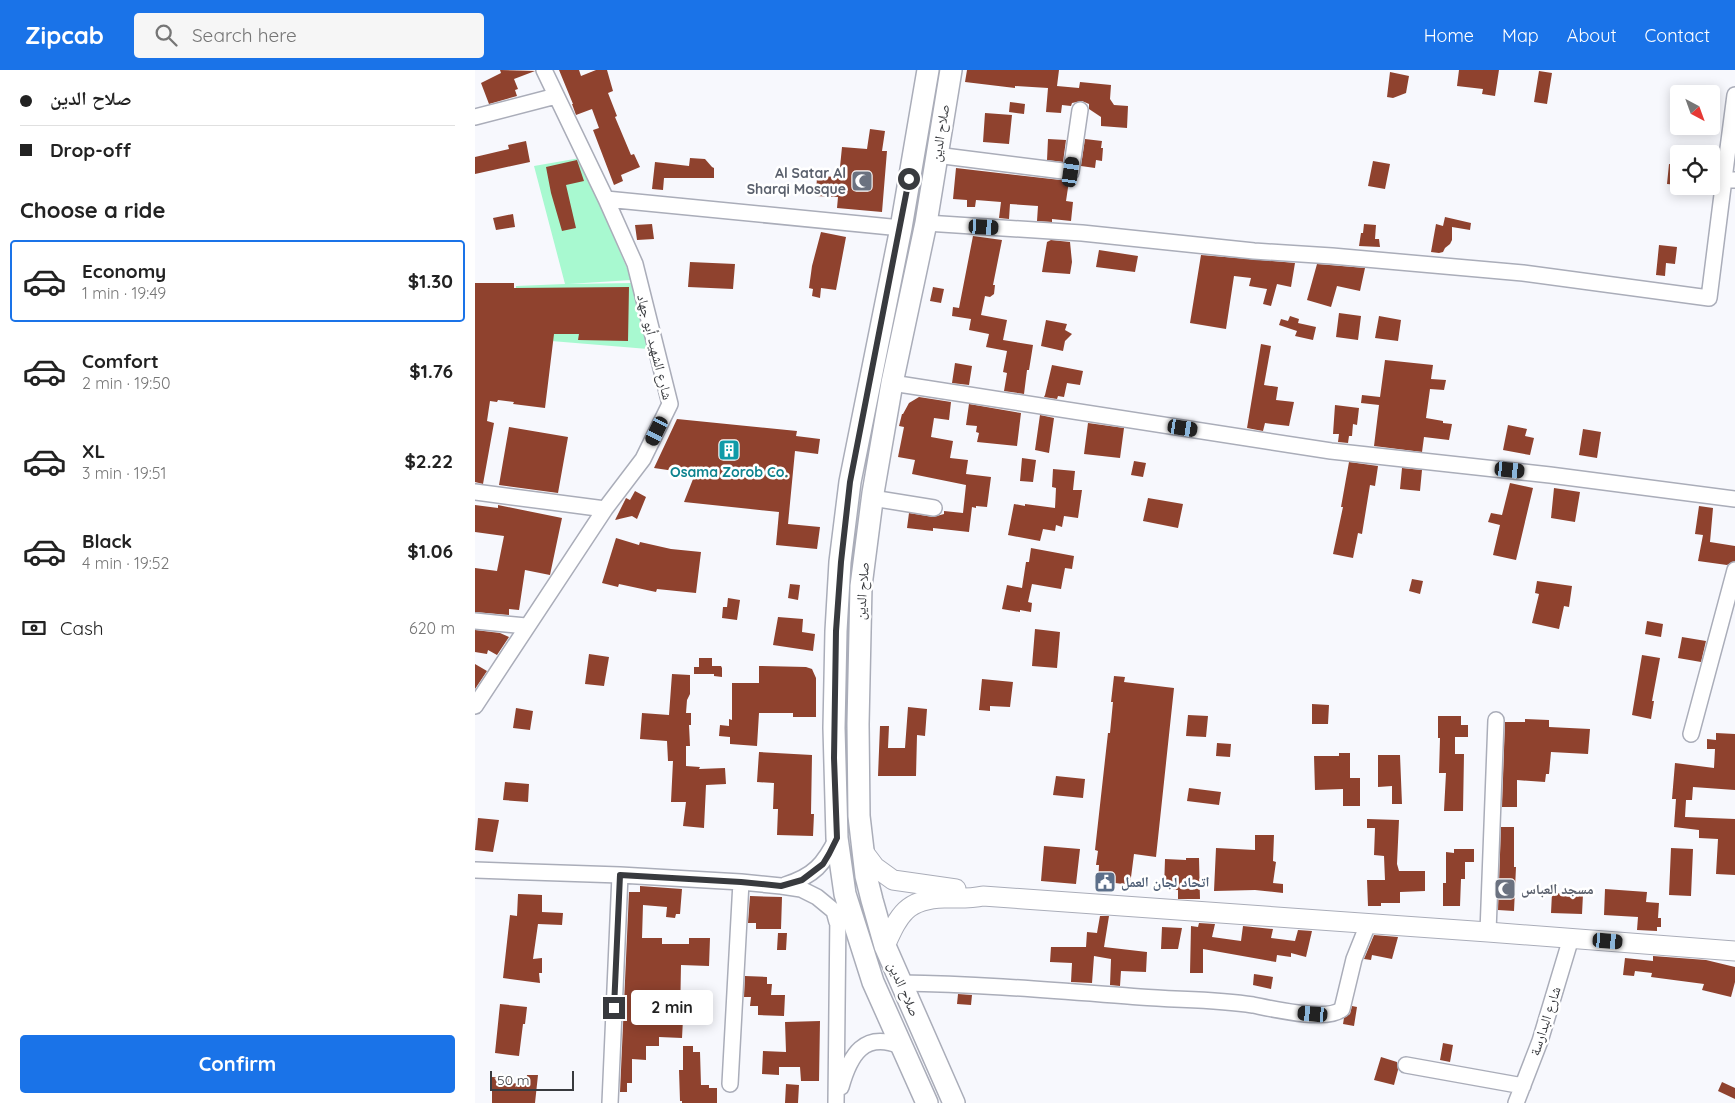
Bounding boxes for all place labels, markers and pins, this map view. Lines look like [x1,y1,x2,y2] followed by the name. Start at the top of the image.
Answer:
[747,164,846,198] place label: Al Satar Al Sharqi Mosque
[850,169,874,193] mosque icon: Al Satar Al Sharqi Mosque
[717,438,741,462] building icon: Osama Zorob Co.
[670,463,788,481] place label: Osama Zorob Co.
[1093,870,1117,894] public building icon: اتحاد لجان العمل
[1121,873,1209,891] place label: اتحاد لجان العمل
[1493,877,1517,901] mosque icon: مسجد العباس
[1521,880,1594,898] place label: مسجد العباس

